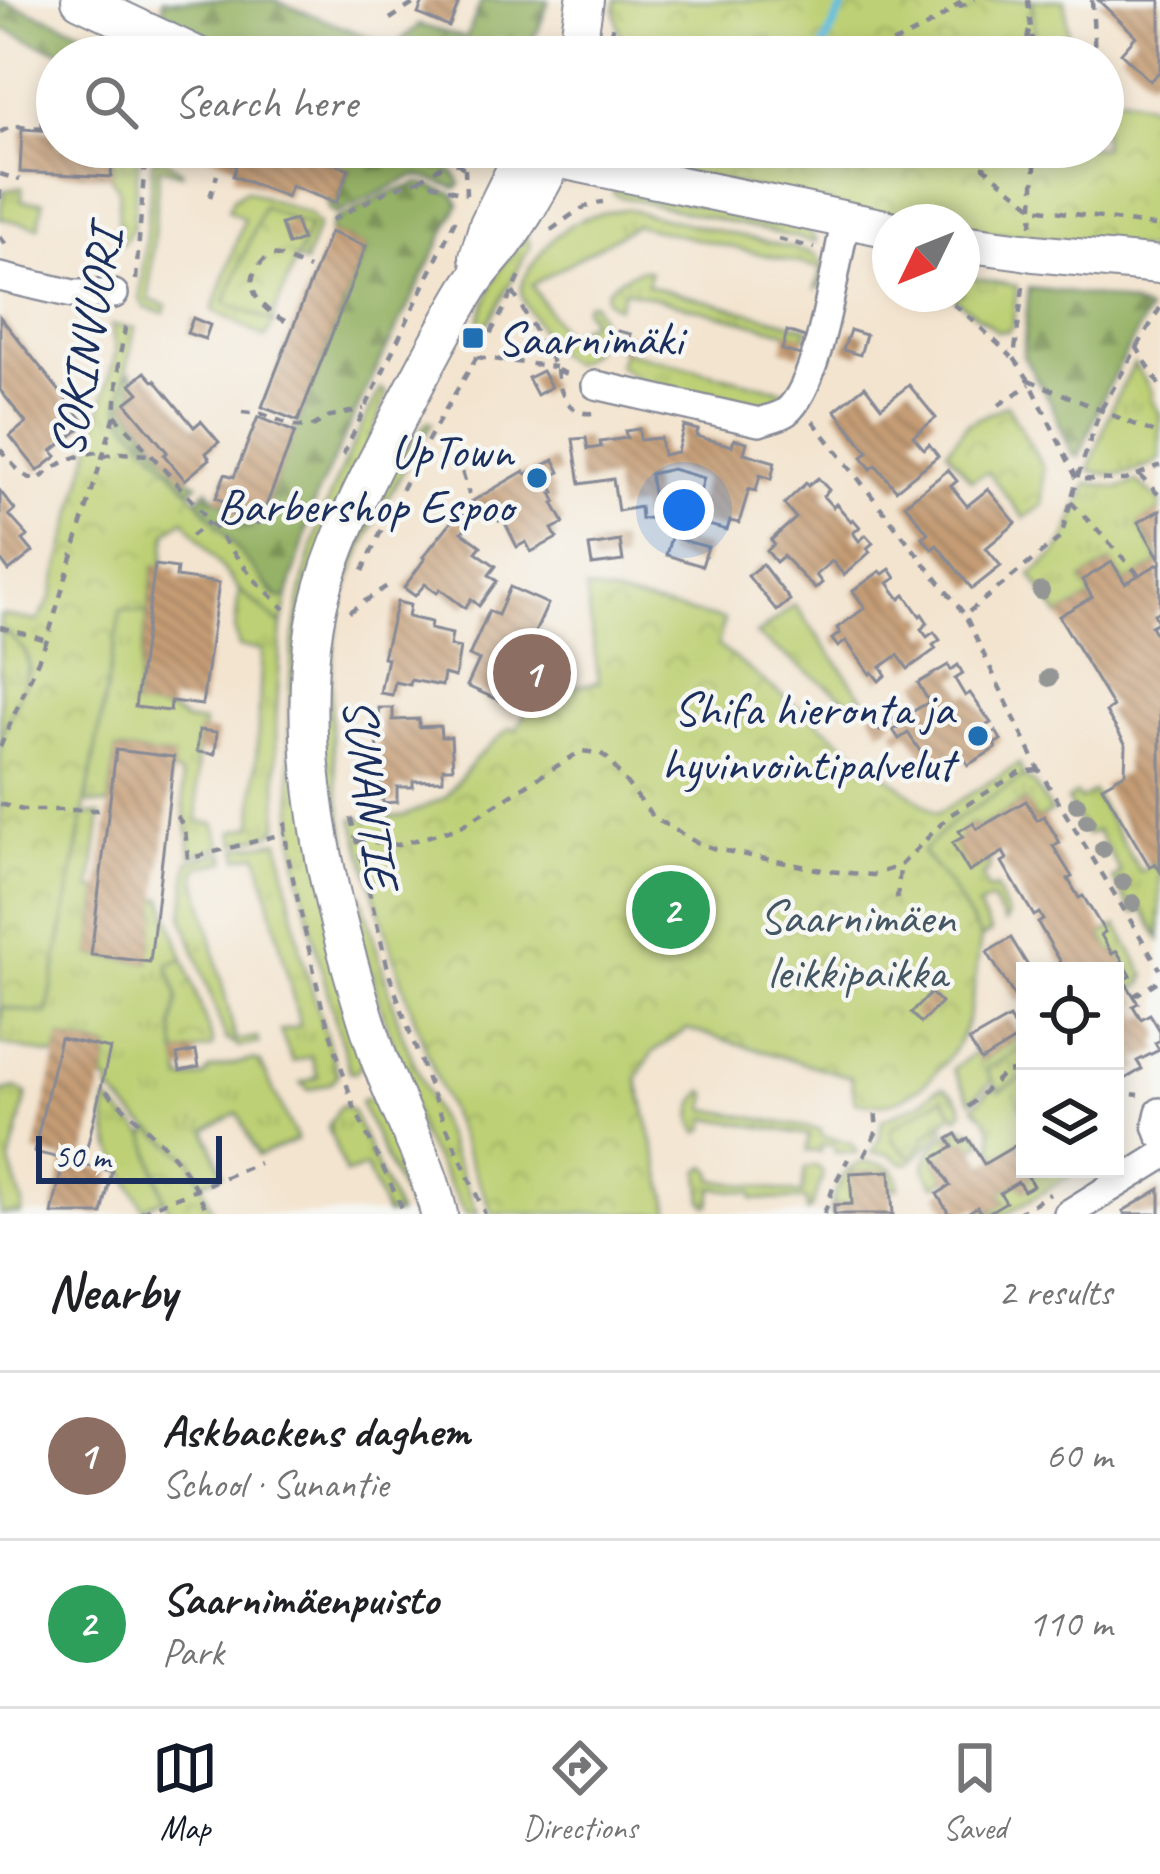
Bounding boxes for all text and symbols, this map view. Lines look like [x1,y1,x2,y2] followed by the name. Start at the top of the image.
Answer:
[36,36,1124,168] search box
[78,69,144,135] icon: search
[174,74,357,131] text: Search here
[872,204,980,312] north arrow
[36,213,137,461] street label: SOKINVUORI
[497,309,688,369] place label: Saarnimäki
[460,325,486,351] marker: Saarnimäki
[217,421,518,536] place label: UpTown Barbershop Espoo
[524,465,550,491] marker: UpTown Barbershop Espoo
[654,480,714,540] your location
[493,628,571,718] pin: 1
[662,679,960,794] place label: Shifa hieronta ja hyvinvointipalvelut
[330,695,413,897] street label: SUNANTIE
[965,723,991,749] marker: Shifa hieronta ja hyvinvointipalvelut
[632,865,710,955] pin: 2
[759,887,956,1002] park label: Saarnimäen leikkipaikka
[1016,962,1124,1178] map controls
[1016,962,1124,1070] button: locate
[1016,1070,1124,1178] button: layers
[36,1130,222,1183] scale bar
[54,1136,110,1178] text: 50 m
[48,1260,176,1324] text: Nearby
[998,1268,1112,1317] text: 2 results
[162,1403,470,1460] text: Askbackens daghem
[78,1431,96,1480] text: 1
[1046,1431,1112,1480] text: 60 m
[162,1460,388,1509] text: School · Sunantie
[162,1571,438,1628] text: Saarnimäenpuisto
[78,1599,96,1648] text: 2
[1028,1599,1112,1648] text: 110 m
[162,1628,224,1677] text: Park
[152,1735,218,1849] tab: Map
[523,1735,637,1849] tab: Directions
[942,1735,1008,1849] tab: Saved

